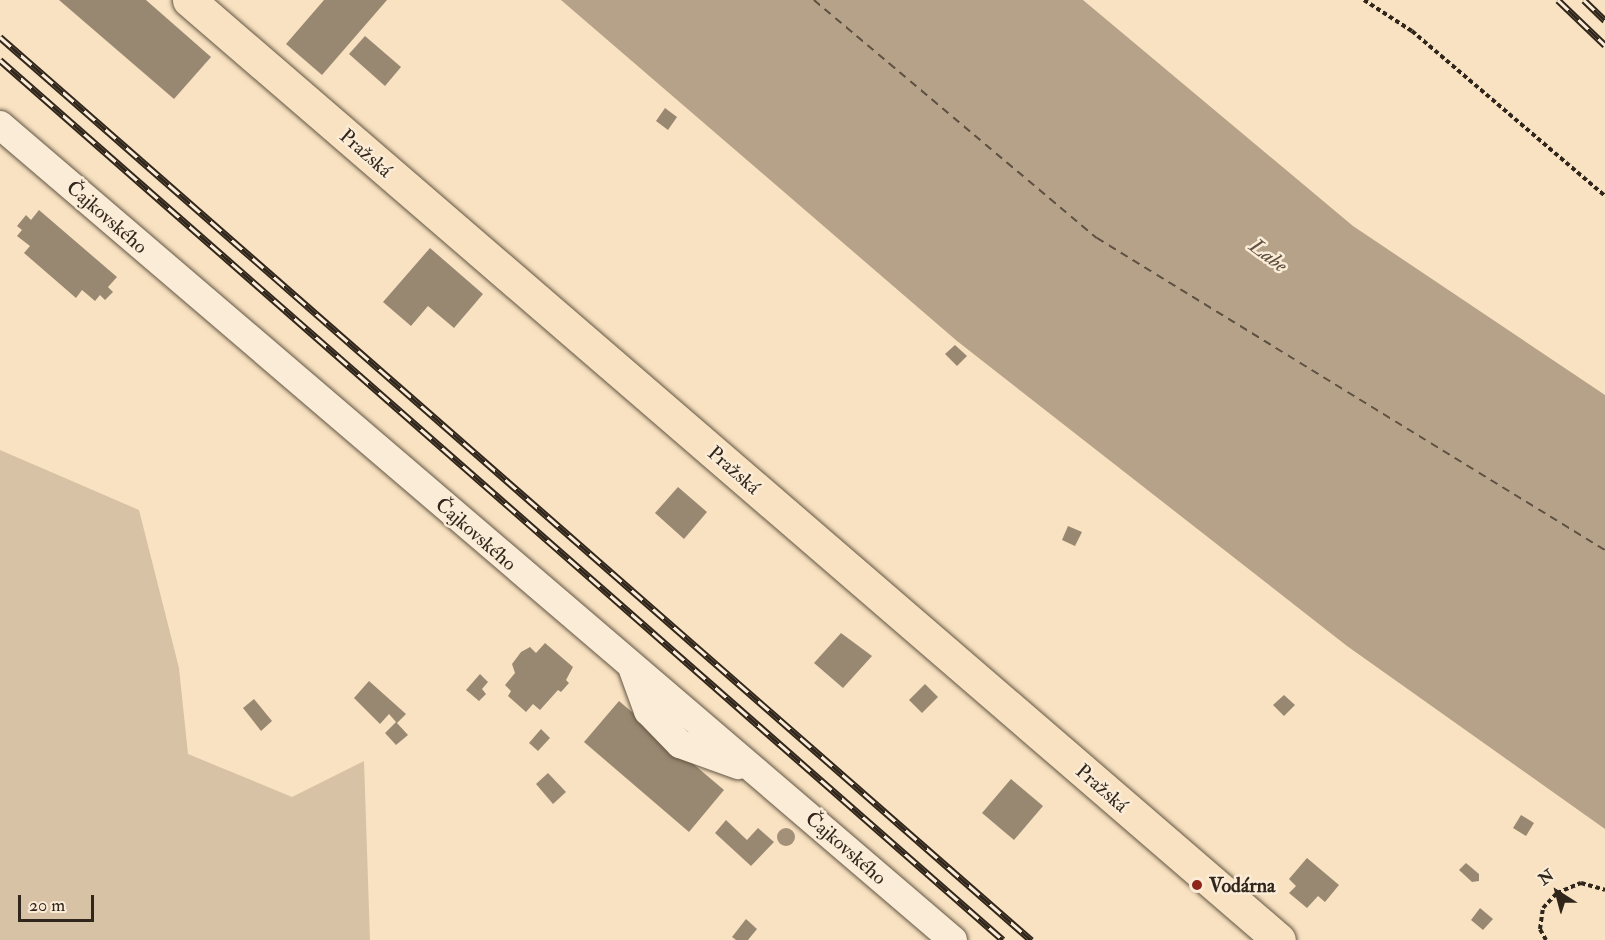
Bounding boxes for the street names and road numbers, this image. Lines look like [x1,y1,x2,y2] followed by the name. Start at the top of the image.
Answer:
[335,124,397,182] street label: Pražská
[62,175,152,259] street label: Čajkovského
[703,441,765,499] street label: Pražská
[431,492,521,576] street label: Čajkovského
[1071,759,1133,817] street label: Pražská
[801,806,891,890] street label: Čajkovského

